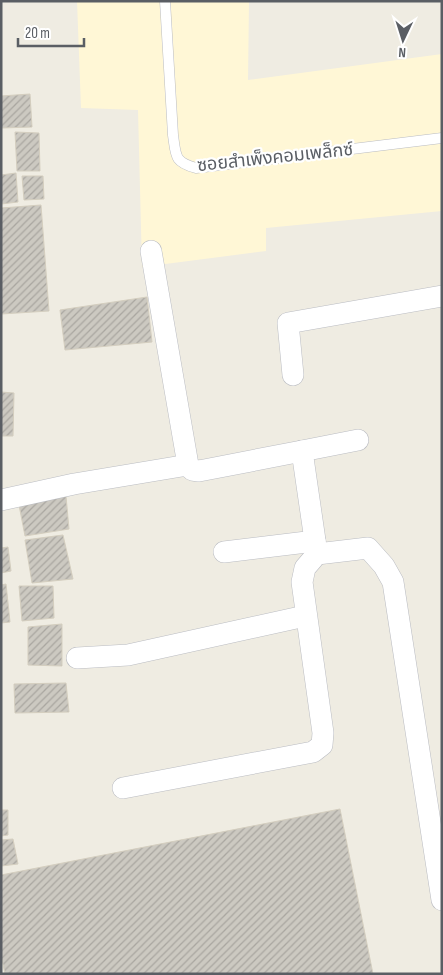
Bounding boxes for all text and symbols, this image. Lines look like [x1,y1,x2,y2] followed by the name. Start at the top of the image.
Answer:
[18,15,84,47] scale bar
[378,15,428,65] north arrow
[25,24,50,43] text: 20 m
[398,44,406,61] text: N
[196,139,355,176] street label: ซอยสำเพ็งคอมเพล็กซ์

